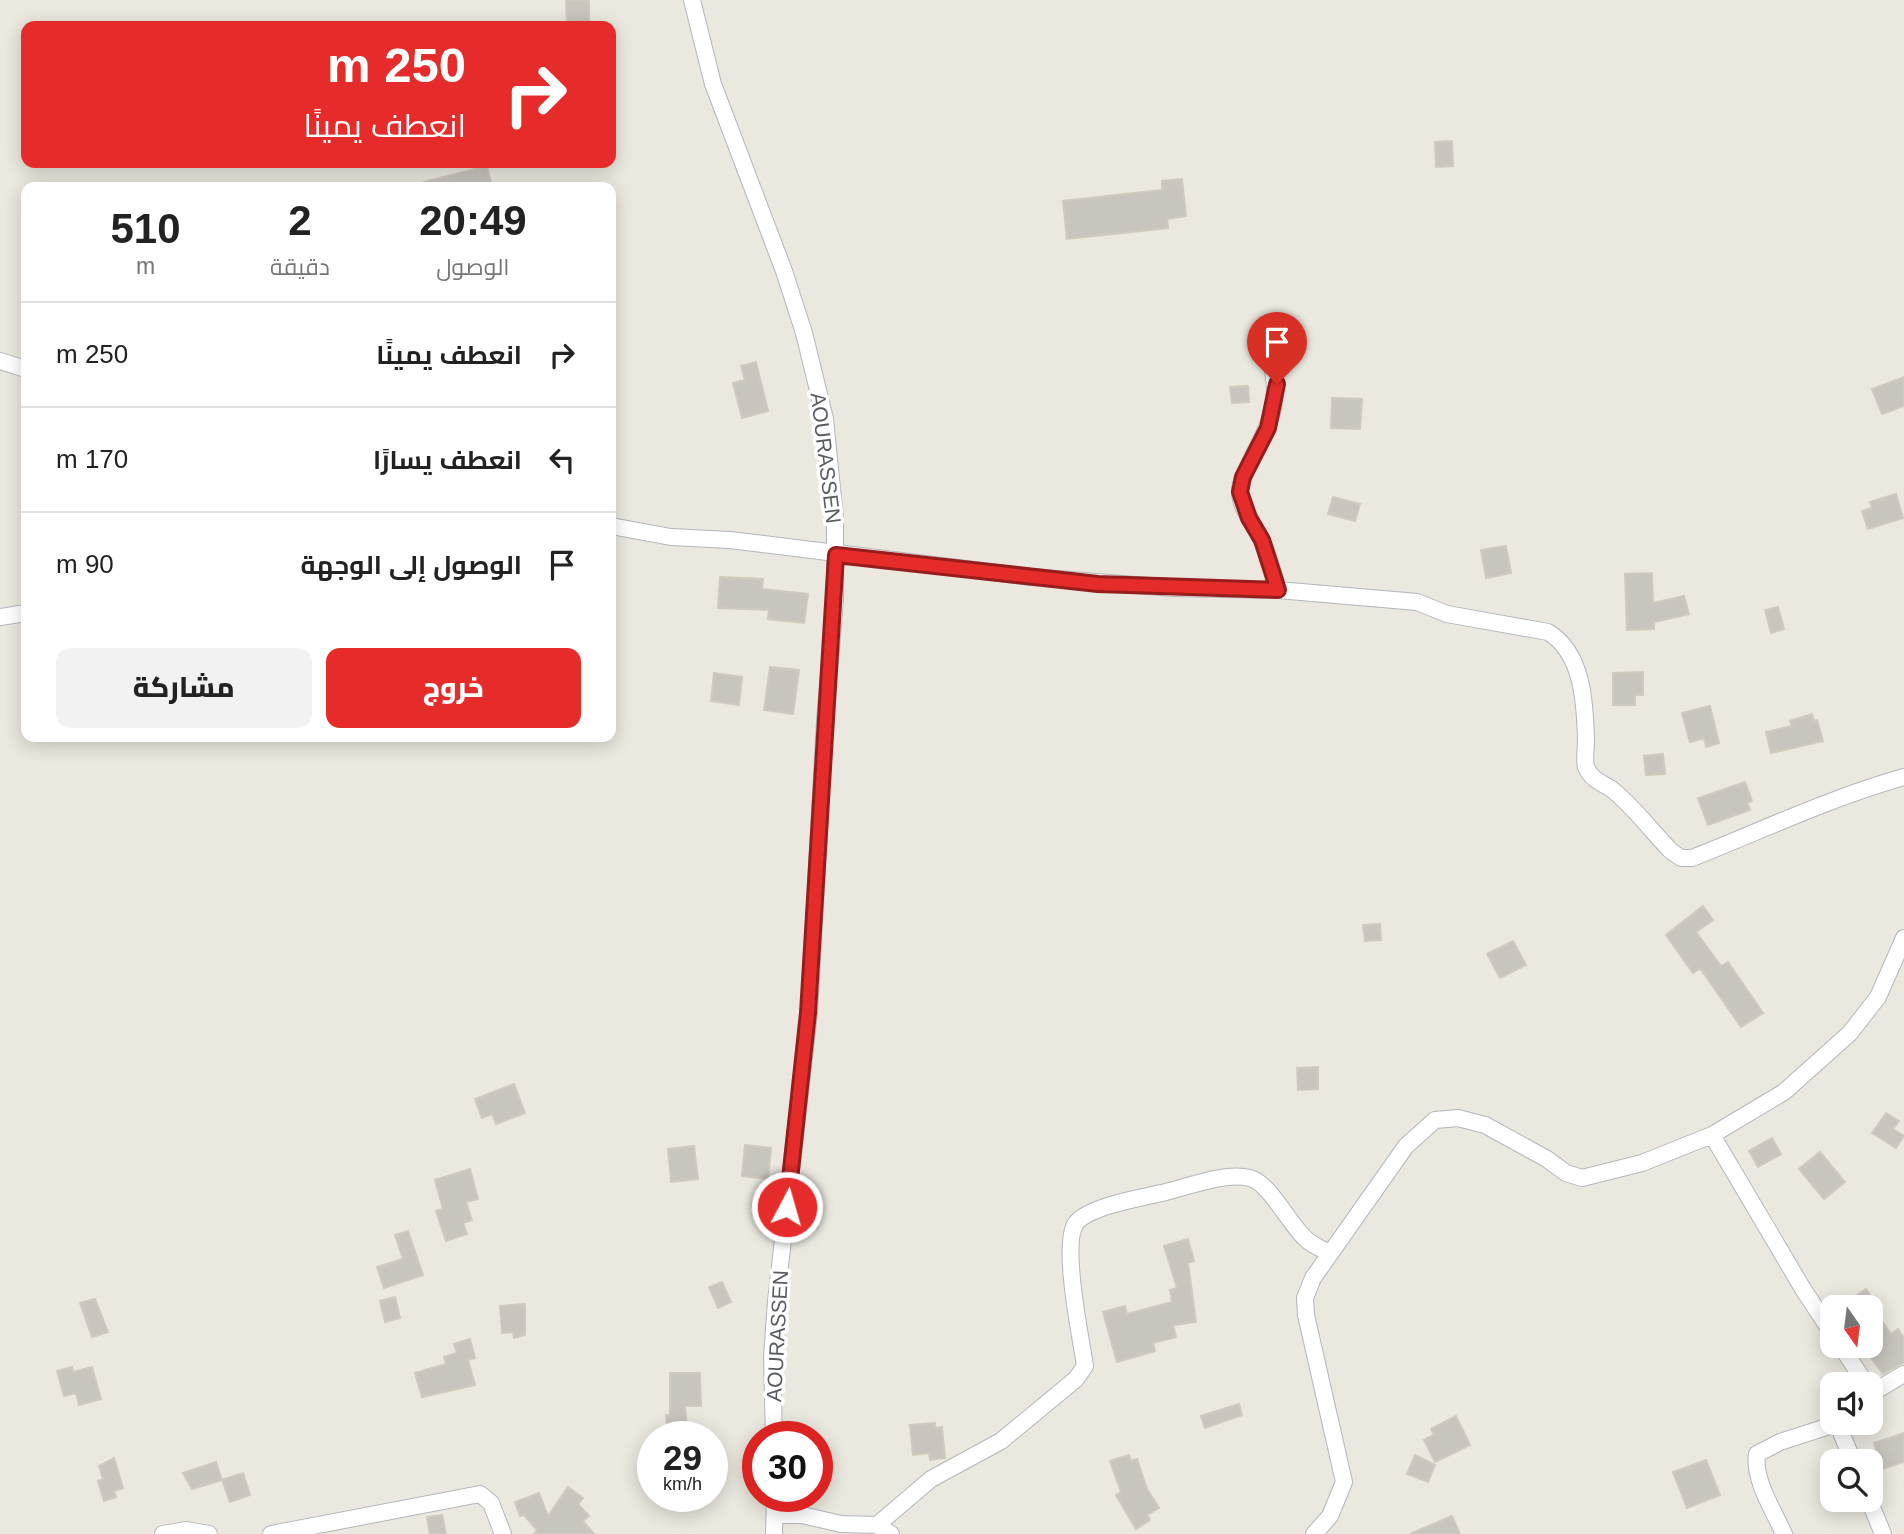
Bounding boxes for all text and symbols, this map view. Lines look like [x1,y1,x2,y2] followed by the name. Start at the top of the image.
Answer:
[327,38,466,92] text: 250 m
[490,49,581,140] icon: right
[303,108,466,144] text: انعطف يمينًا
[288,197,312,244] text: 2
[419,197,527,244] text: 20:49
[110,205,181,252] text: 510
[136,253,155,279] text: m
[270,254,330,280] text: دقيقة
[436,254,510,280] text: الوصول
[1247,312,1307,384] pin
[1258,323,1296,361] icon: arrive
[543,336,581,374] icon: right
[56,339,128,369] text: 250 m
[376,340,522,370] text: انعطف يمينًا
[807,391,845,525] street label: AOURASSEN
[543,441,581,479] icon: left
[56,444,128,474] text: 170 m
[373,445,522,475] text: انعطف يسارًا
[543,546,581,584] icon: arrive
[56,549,114,579] text: 90 m
[300,550,522,580] text: الوصول إلى الوجهة
[56,648,312,728] button: مشاركة
[326,648,581,728] button: خروج
[750,1170,824,1244] position arrow
[762,1270,792,1402] street label: AOURASSEN
[1820,1295,1883,1358] north arrow
[1820,1295,1883,1512] map controls
[1820,1372,1883,1435] button: sound
[742,1421,833,1512] speed limit sign: 30
[663,1438,702,1477] text: 29
[1820,1449,1883,1512] button: search
[663,1474,702,1494] text: km/h

